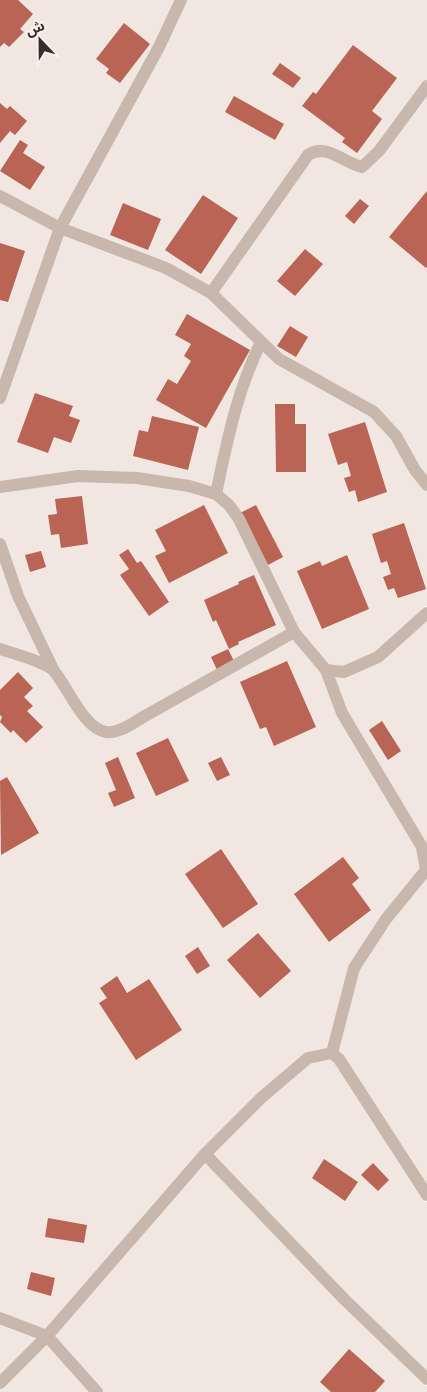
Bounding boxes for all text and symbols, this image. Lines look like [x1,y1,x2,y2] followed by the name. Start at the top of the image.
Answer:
[15,15,65,65] north arrow
[23,17,47,39] text: ش

